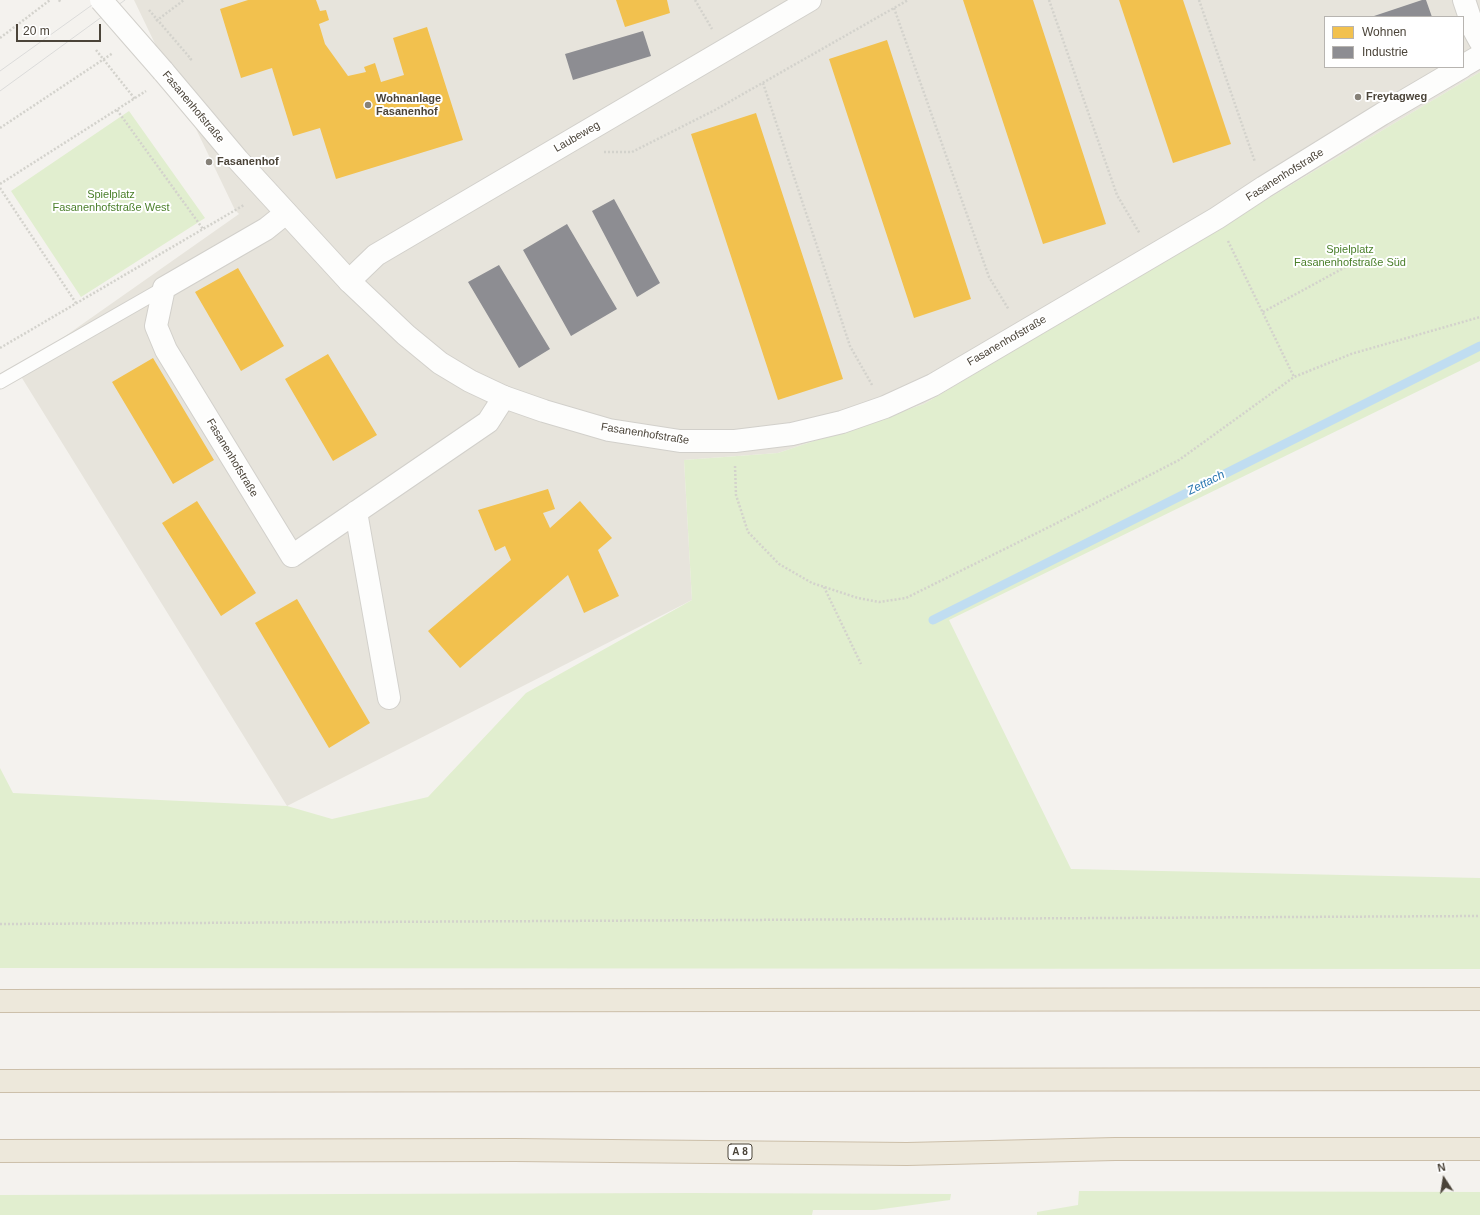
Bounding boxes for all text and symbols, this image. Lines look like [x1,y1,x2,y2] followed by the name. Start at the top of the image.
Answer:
[18,16,103,42] scale bar
[1324,16,1464,68] legend
[23,24,50,38] text: 20 m
[1362,25,1406,39] text: Wohnen
[1362,45,1408,59] text: Industrie
[159,69,227,145] street label: Fasanenhofstraße
[1366,90,1427,104] place label: Freytagweg
[376,92,441,118] place label: Wohnanlage Fasanenhof
[1353,92,1363,102] marker: Freytagweg
[363,100,373,110] marker: Wohnanlage Fasanenhof
[552,119,602,155] street label: Laubeweg
[1244,146,1326,204] street label: Fasanenhofstraße
[217,155,279,169] place label: Fasanenhof
[204,157,214,167] marker: Fasanenhof
[52,188,170,214] park label: Spielplatz Fasanenhofstraße West
[1294,243,1406,269] park label: Spielplatz Fasanenhofstraße Süd
[965,313,1049,369] street label: Fasanenhofstraße
[203,416,261,500] street label: Fasanenhofstraße
[600,420,690,448] street label: Fasanenhofstraße
[1185,468,1227,498] water label: Zettach
[728,1144,752,1160] road number: A 8
[1424,1159,1464,1199] north arrow
[1436,1161,1447,1174] text: N

